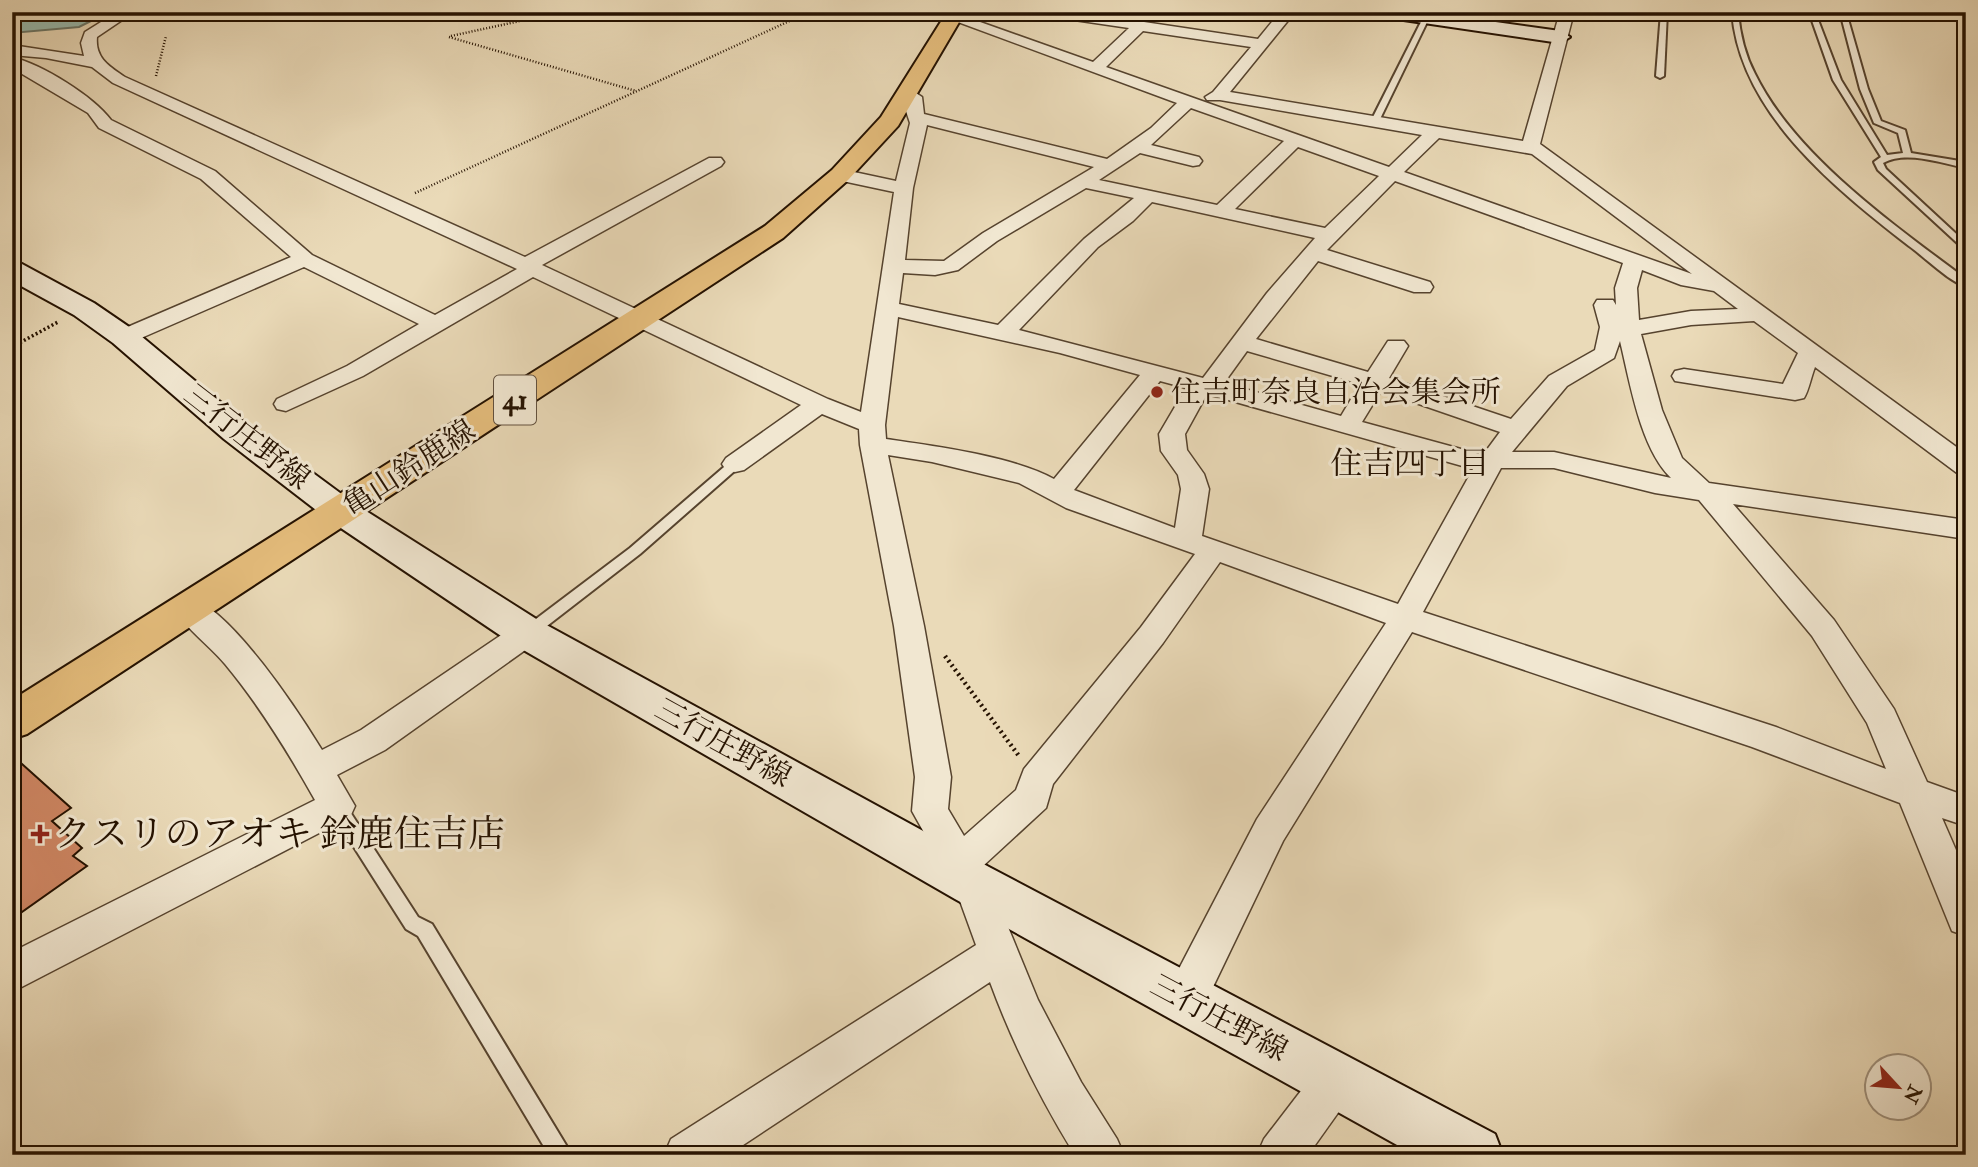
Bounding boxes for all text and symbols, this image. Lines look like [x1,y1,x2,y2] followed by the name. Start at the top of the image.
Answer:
[1171,374,1501,411] place label: 住吉町奈良自治会集会所
[177,376,317,498] street label: 三行庄野線
[494,376,536,424] road number: 41
[1149,384,1165,400] marker: 住吉町奈良自治会集会所
[336,412,482,524] street label: 亀山鈴鹿線
[1330,444,1490,484] district label: 住吉四丁目
[648,690,798,796] street label: 三行庄野線
[54,811,505,858] place label: クスリのアオキ 鈴鹿住吉店
[32,826,48,842] marker: クスリのアオキ 鈴鹿住吉店
[1144,966,1294,1070] street label: 三行庄野線
[1862,1052,1932,1122] north arrow
[1897,1080,1927,1108] text: N

